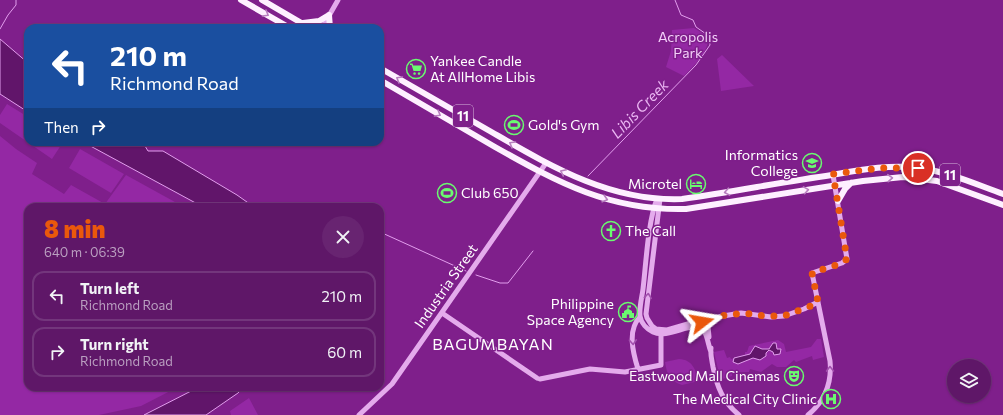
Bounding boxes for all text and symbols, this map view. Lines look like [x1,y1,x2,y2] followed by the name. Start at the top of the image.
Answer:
[262,9,269,17] one-way arrow
[658,28,718,61] park label: Acropolis Park
[110,38,187,72] text: 210 m
[44,40,96,92] icon: left
[430,52,535,85] place label: Yankee Candle At AllHome Libis
[405,58,427,80] supermarket icon: Yankee Candle At AllHome Libis
[110,72,239,94] text: Richmond Road
[607,75,672,141] water label: Libis Creek
[396,77,403,84] one-way arrow
[453,105,473,127] road number: 11
[434,109,441,116] one-way arrow
[503,114,525,136] sports icon: Gold's Gym
[87,116,109,138] icon: right
[528,116,600,133] place label: Gold's Gym
[44,118,79,136] text: Then
[509,141,516,148] one-way arrow
[725,146,798,179] place label: Informatics College
[901,151,935,185] pin
[801,152,823,174] school or university icon: Informatics College
[907,157,929,179] icon: arrive
[940,164,960,186] road number: 11
[560,169,568,177] one-way arrow
[685,173,707,195] hotel icon: Microtel
[887,173,893,182] one-way arrow
[628,175,682,192] place label: Microtel
[436,182,458,204] sports icon: Club 650
[461,184,519,201] place label: Club 650
[803,186,810,195] one-way arrow
[724,187,731,196] one-way arrow
[601,194,608,203] one-way arrow
[44,214,105,243] text: 8 min
[322,216,364,258] button: close
[600,220,622,242] church icon: The Call
[625,222,676,239] place label: The Call
[410,240,481,331] street label: Industria Street
[44,244,125,260] text: 640 m · 06:39
[80,279,139,297] text: Turn left
[46,285,68,307] icon: left
[322,287,362,305] text: 210 m
[643,293,652,299] one-way arrow
[527,295,614,328] place label: Philippine Space Agency
[80,297,173,313] text: Richmond Road
[617,301,639,323] public building icon: Philippine Space Agency
[681,301,723,343] position arrow
[432,334,554,353] district label: BAGUMBAYAN
[80,335,149,353] text: Turn right
[629,339,637,345] one-way arrow
[46,341,68,363] icon: right
[327,343,362,361] text: 60 m
[80,353,173,369] text: Richmond Road
[947,359,991,403] map controls
[947,359,991,403] button: layers
[783,365,805,387] theatre icon: Eastwood Mall Cinemas
[826,366,834,372] one-way arrow
[629,367,780,384] place label: Eastwood Mall Cinemas
[820,388,842,410] hospital icon: The Medical City Clinic
[673,390,817,407] place label: The Medical City Clinic

